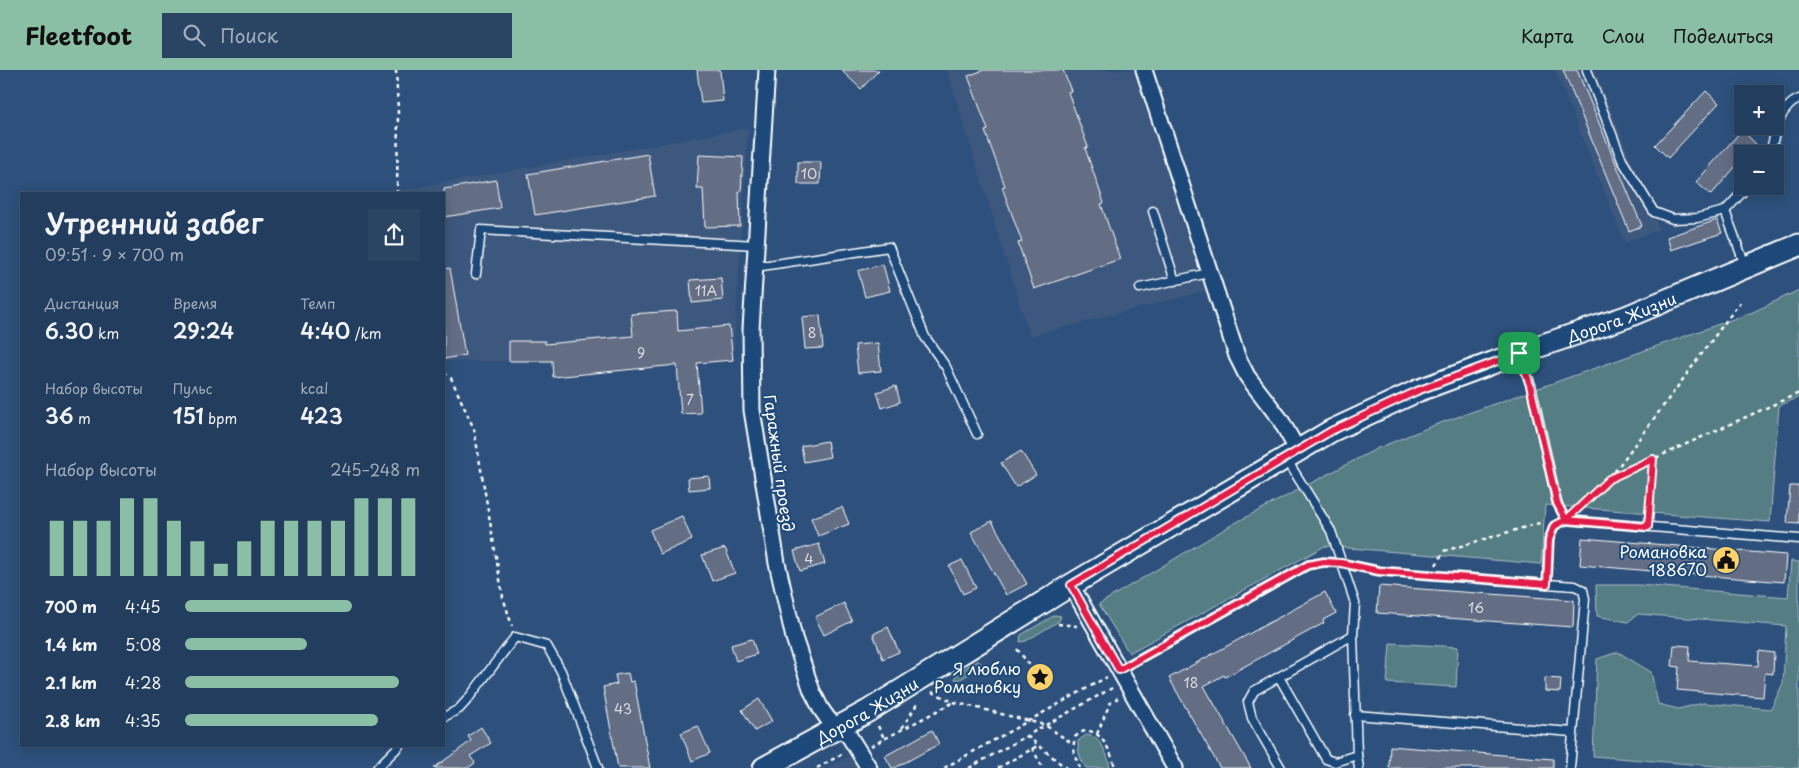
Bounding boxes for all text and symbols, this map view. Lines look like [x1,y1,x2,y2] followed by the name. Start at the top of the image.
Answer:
[162,13,512,58] search box
[25,17,132,53] text: Fleetfoot
[180,21,208,49] icon: search
[220,21,278,49] text: Поиск
[1521,22,1574,49] text: Карта
[1602,22,1645,49] text: Слои
[1673,22,1774,49] text: Поделиться
[1734,85,1784,195] map controls
[1734,85,1784,135] button: +
[1734,145,1784,195] button: −
[801,163,817,184] house number: 10
[45,201,263,244] text: Утренний забег
[368,209,420,261] button: share
[45,242,184,266] text: 09:51 · 9 × 700 m
[695,280,717,301] house number: 11А
[1563,286,1680,348] street label: Дорога Жизни
[45,293,119,314] text: Дистанция
[173,293,217,314] text: Время
[300,293,336,314] text: Темп
[45,314,94,346] text: 6.30
[173,314,234,346] text: 29:24
[300,314,350,346] text: 4:40
[808,322,816,343] house number: 8
[94,323,119,344] text: km
[350,323,382,344] text: /km
[1498,332,1540,374] pin
[1505,339,1533,367] icon: arrive
[637,342,645,363] house number: 9
[45,378,143,399] text: Набор высоты
[173,378,212,399] text: Пульс
[300,378,328,399] text: kcal
[686,389,694,410] house number: 7
[758,393,802,533] street label: Гаражный проезд
[45,399,74,431] text: 36
[173,399,204,431] text: 151
[300,399,343,431] text: 423
[74,408,91,429] text: m
[204,408,237,429] text: bpm
[45,457,157,481] text: Набор высоты
[330,457,420,481] text: 245–248 m
[1619,539,1707,581] place label: Романовка 188670
[1711,545,1741,575] public building icon: Романовка 188670
[804,548,814,569] house number: 4
[45,594,97,618] text: 700 m
[125,594,161,618] text: 4:45
[1468,597,1484,618] house number: 16
[45,632,97,656] text: 1.4 km
[125,632,162,656] text: 5:08
[934,656,1021,698] place label: Я люблю Романовку
[1025,662,1055,692] place icon: Я люблю Романовку
[45,670,97,694] text: 2.1 km
[125,670,161,694] text: 4:28
[811,671,923,750] street label: Дорога Жизни
[1183,672,1199,693] house number: 18
[614,698,632,719] house number: 43
[45,708,100,732] text: 2.8 km
[125,708,161,732] text: 4:35

